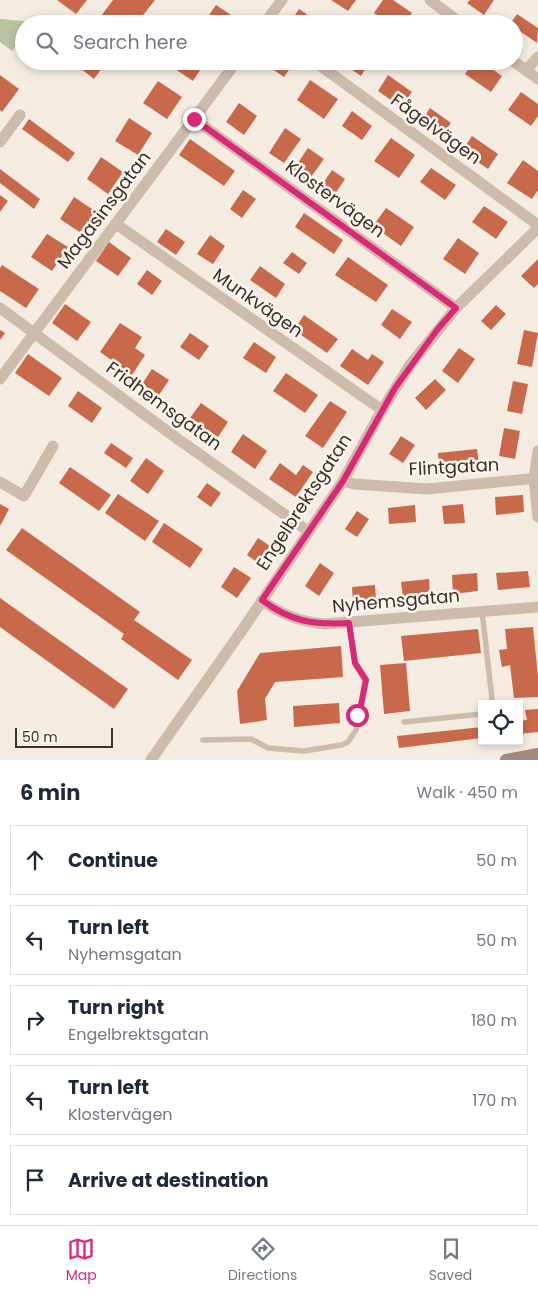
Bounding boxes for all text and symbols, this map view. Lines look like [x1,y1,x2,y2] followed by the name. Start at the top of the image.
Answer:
[15,15,523,70] search box
[33,29,61,57] icon: search
[73,29,187,56] text: Search here
[386,87,487,170] street label: Fågelvägen
[183,108,206,131] route end
[51,146,156,274] street label: Magasinsgatan
[280,154,390,243] street label: Klostervägen
[208,262,308,343] street label: Munkvägen
[101,355,227,456] street label: Fridhemsgatan
[250,429,357,575] street label: Engelbrektsgatan
[408,452,500,481] street label: Flintgatan
[331,582,461,619] street label: Nyhemsgatan
[478,700,523,745] map controls
[478,700,523,745] button: locate
[346,704,369,727] route start
[15,725,112,748] scale bar
[22,727,58,747] text: 50 m
[20,778,80,807] text: 6 min
[417,781,518,804] text: Walk · 450 m
[21,846,49,874] icon: ahead
[68,847,158,874] text: Continue
[476,849,517,872] text: 50 m
[68,914,149,941] text: Turn left
[21,926,49,954] icon: left
[476,929,517,952] text: 50 m
[68,943,182,966] text: Nyhemsgatan
[68,994,164,1021] text: Turn right
[21,1006,49,1034] icon: right
[471,1009,517,1032] text: 180 m
[68,1023,209,1046] text: Engelbrektsgatan
[68,1074,149,1101] text: Turn left
[21,1086,49,1114] icon: left
[472,1089,517,1112] text: 170 m
[68,1103,173,1126] text: Klostervägen
[21,1166,49,1194] icon: arrive
[68,1167,269,1194] text: Arrive at destination
[66,1235,97,1286] tab: Map
[228,1235,297,1286] tab: Directions
[429,1235,472,1286] tab: Saved

